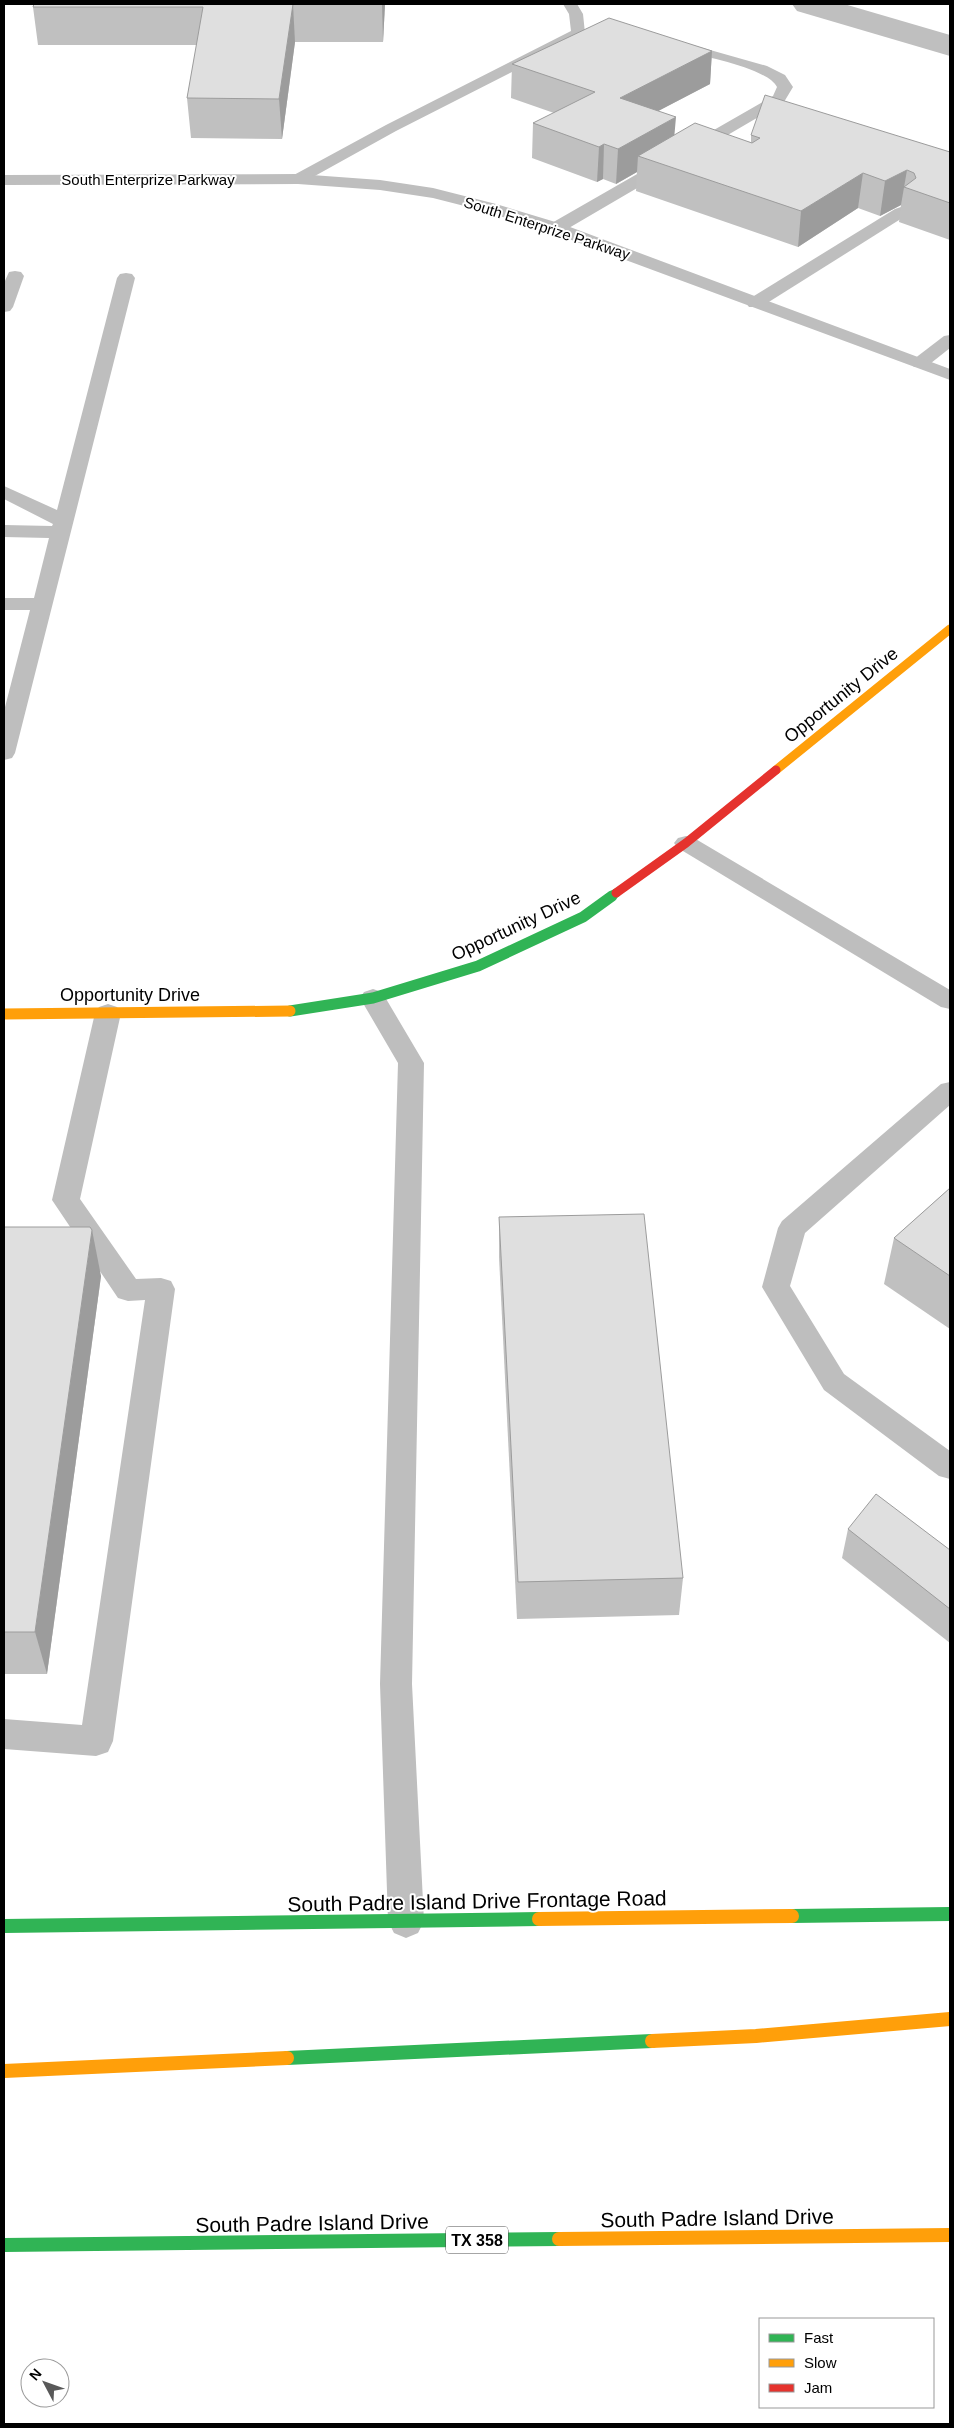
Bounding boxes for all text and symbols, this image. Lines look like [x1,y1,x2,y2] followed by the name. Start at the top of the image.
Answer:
[61,171,235,188] street label: South Enterprize Parkway
[462,193,633,263] street label: South Enterprize Parkway
[780,643,902,747] street label: Opportunity Drive
[448,887,584,965] street label: Opportunity Drive
[60,985,200,1005] street label: Opportunity Drive
[287,1886,667,1916] street label: South Padre Island Drive Frontage Road
[600,2204,834,2232] street label: South Padre Island Drive
[195,2209,429,2237] street label: South Padre Island Drive
[446,2226,508,2254] road number: TX 358
[759,2318,934,2408] legend
[804,2329,834,2346] text: Fast
[804,2354,837,2371] text: Slow
[20,2358,70,2408] north arrow
[26,2365,45,2384] text: N
[804,2379,832,2396] text: Jam

